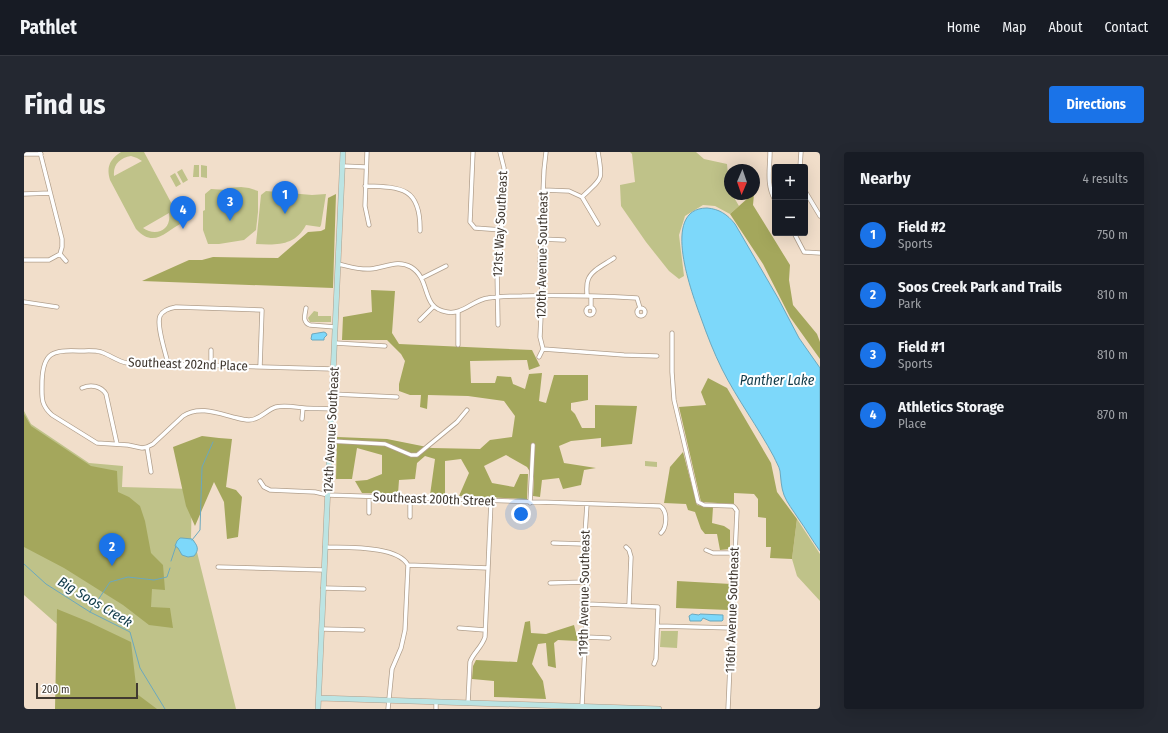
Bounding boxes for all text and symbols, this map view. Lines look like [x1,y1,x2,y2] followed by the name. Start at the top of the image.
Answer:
[20,16,77,39] text: Pathlet
[947,19,980,36] text: Home
[1002,19,1026,36] text: Map
[1048,19,1083,36] text: About
[1105,19,1148,36] text: Contact
[1049,86,1144,123] button: Directions
[24,88,106,121] text: Find us
[724,164,760,200] north arrow
[772,164,808,236] map controls
[772,164,808,200] button: +
[860,168,911,189] text: Nearby
[490,170,510,278] street label: 121st Way Southeast
[1082,171,1128,186] text: 4 results
[272,181,298,214] pin: 1
[217,188,243,221] pin: 3
[533,190,551,319] street label: 120th Avenue Southeast
[170,196,196,229] pin: 4
[772,200,808,236] button: −
[898,218,946,236] text: Field #2
[870,227,876,242] text: 1
[1097,227,1128,242] text: 750 m
[898,236,933,251] text: Sports
[898,278,1062,296] text: Soos Creek Park and Trails
[870,287,876,302] text: 2
[1097,287,1128,302] text: 810 m
[898,296,921,311] text: Park
[898,338,945,356] text: Field #1
[870,347,876,362] text: 3
[1097,347,1128,362] text: 810 m
[128,354,248,374] street label: Southeast 202nd Place
[898,356,933,371] text: Sports
[320,366,342,494] street label: 124th Avenue Southeast
[740,372,815,389] water label: Panther Lake
[898,398,1004,416] text: Athletics Storage
[870,407,876,422] text: 4
[1097,407,1128,422] text: 870 m
[898,416,926,431] text: Place
[373,489,496,509] street label: Southeast 200th Street
[511,504,531,524] your location
[575,529,593,656] street label: 119th Avenue Southeast
[99,533,125,566] pin: 2
[722,546,742,673] street label: 116th Avenue Southeast
[55,573,135,631] water label: Big Soos Creek
[36,681,138,700] scale bar
[42,683,69,696] text: 200 m

